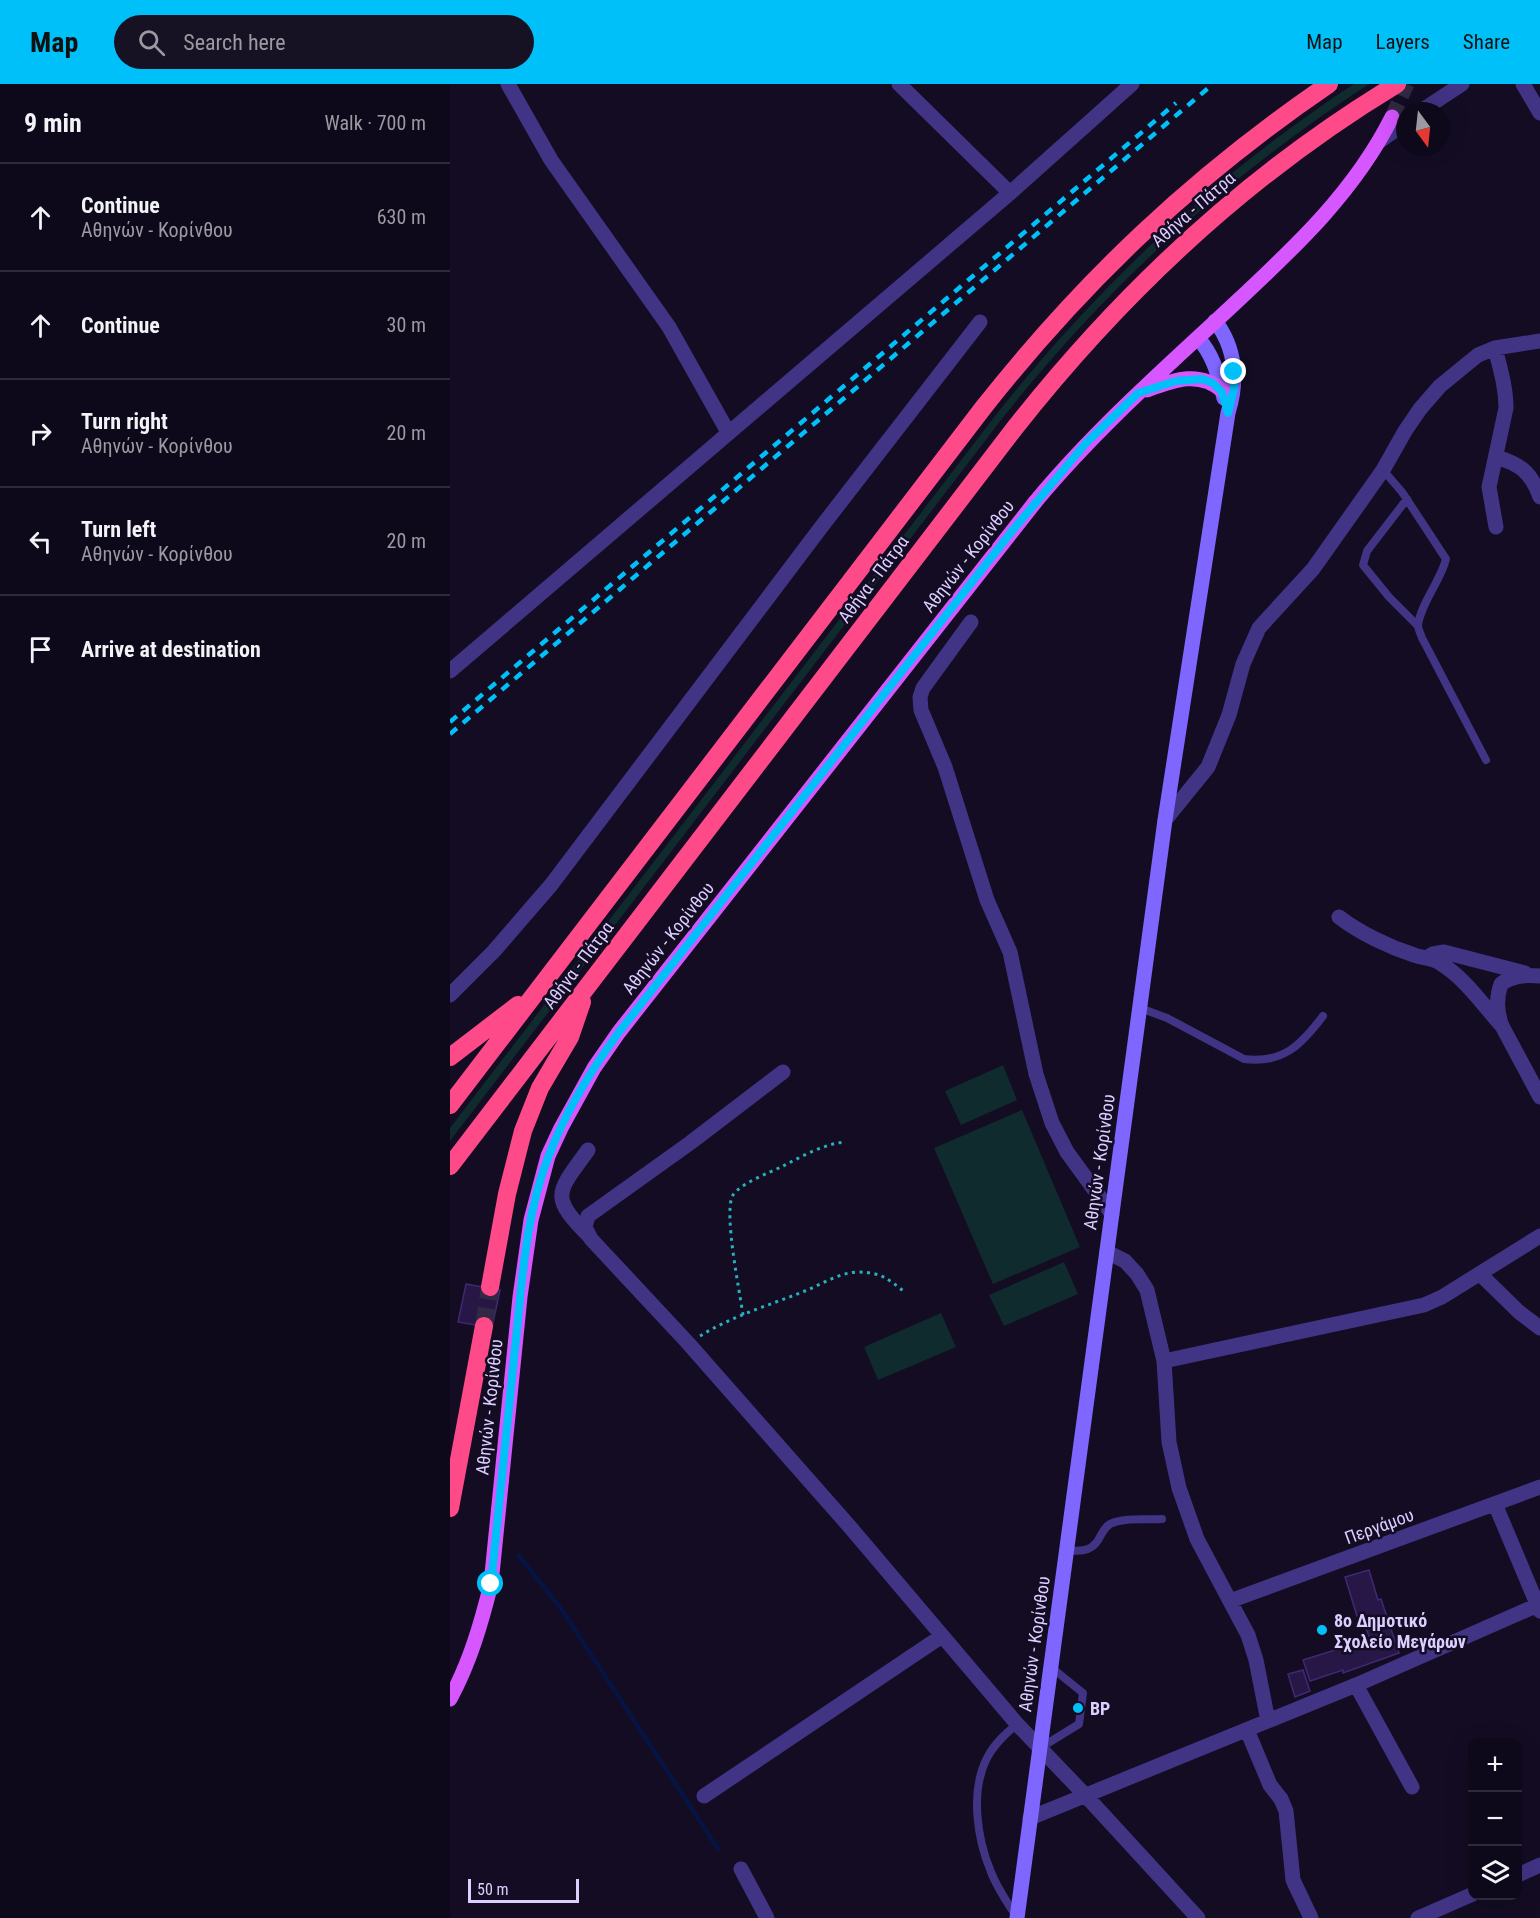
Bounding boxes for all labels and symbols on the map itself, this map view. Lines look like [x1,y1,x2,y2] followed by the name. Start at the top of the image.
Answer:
[1396,102,1450,156] north arrow
[1147,167,1239,251] street label: Αθήνα - Πάτρα
[1220,358,1246,384] route end
[918,496,1018,616] street label: Αθηνών - Κορίνθου
[833,531,913,627] street label: Αθήνα - Πάτρα
[618,878,718,998] street label: Αθηνών - Κορίνθου
[538,917,618,1013] street label: Αθήνα - Πάτρα
[1079,1093,1119,1231] street label: Αθηνών - Κορίνθου
[471,1338,507,1476] street label: Αθηνών - Κορίνθου
[1342,1504,1416,1548] street label: Περγάμου
[477,1570,503,1596] route start
[1014,1575,1054,1713] street label: Αθηνών - Κορίνθου
[1334,1610,1466,1653] place label: 8ο Δημοτικό Σχολείο Μεγάρων
[1315,1623,1329,1637] marker: 8ο Δημοτικό Σχολείο Μεγάρων
[1090,1698,1110,1719] place label: BP
[1071,1701,1085,1715] marker: BP
[468,1876,579,1904] scale bar

